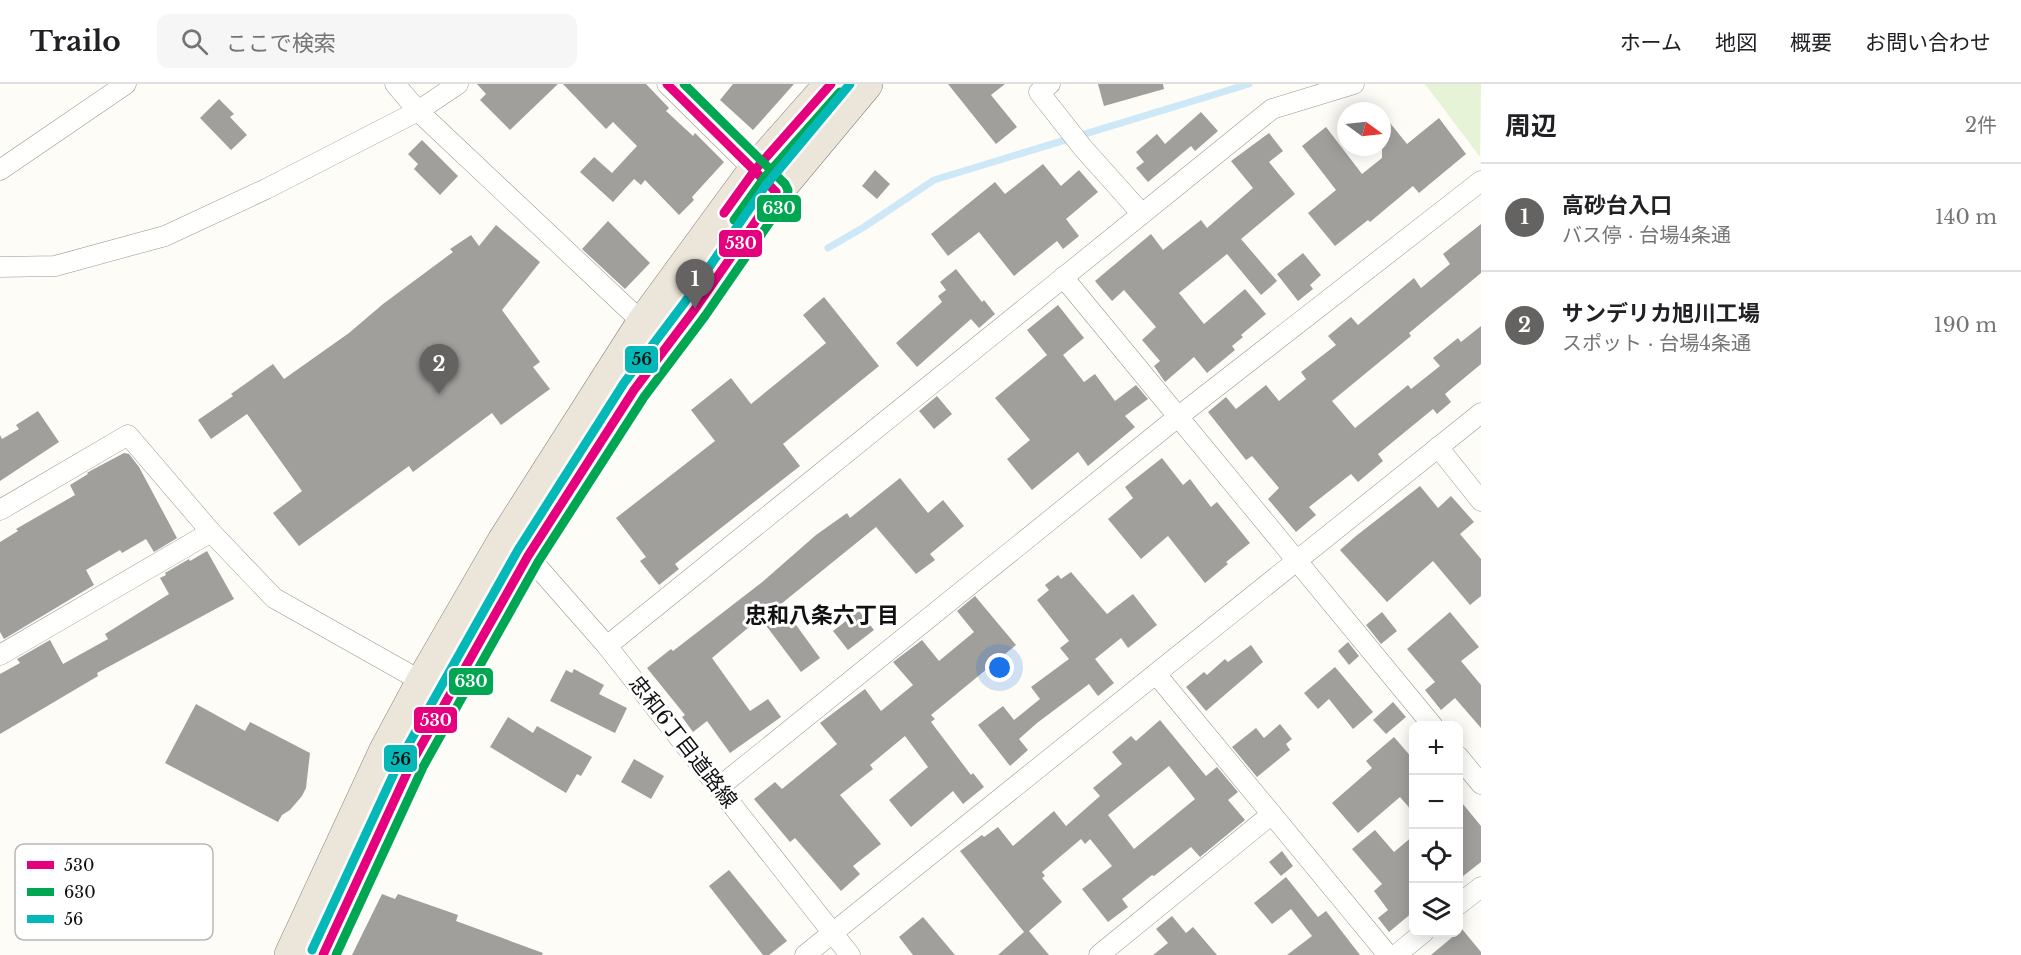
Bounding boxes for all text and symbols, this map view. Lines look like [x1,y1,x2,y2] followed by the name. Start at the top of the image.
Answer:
[157,14,577,68] search box
[30,24,121,59] text: Trailo
[178,25,211,58] icon: search
[226,30,336,57] text: ここで検索
[1620,30,1682,56] text: ホーム
[1715,30,1757,56] text: 地図
[1790,30,1832,56] text: 概要
[1865,30,1991,56] text: お問い合わせ
[1337,102,1391,156] north arrow
[1505,110,1557,142] text: 周辺
[1965,113,1997,137] text: 2件
[1562,192,1672,219] text: 高砂台入口
[756,194,802,223] line badge: 630
[762,198,796,218] text: 630
[1520,205,1529,229] text: 1
[1935,205,1997,229] text: 140 m
[1562,223,1731,247] text: バス停 · 台場4条通
[718,229,763,258] line badge: 530
[725,233,757,253] text: 530
[676,260,714,309] pin: 1
[1562,300,1760,327] text: サンデリカ旭川工場
[1518,313,1531,337] text: 2
[1934,313,1997,337] text: 190 m
[1562,331,1751,355] text: スポット · 台場4条通
[420,344,458,394] pin: 2
[624,345,659,374] line badge: 56
[632,349,652,369] text: 56
[745,602,899,629] district label: 忠和八条六丁目
[985,653,1014,682] your location
[448,667,494,696] line badge: 630
[454,671,488,691] text: 630
[623,671,743,813] street label: 忠和6丁目道路線
[413,706,458,734] line badge: 530
[420,710,452,730] text: 530
[1409,721,1463,937] map controls
[1409,721,1463,775] button: +
[383,744,418,773] line badge: 56
[391,749,411,769] text: 56
[1409,775,1463,829] button: −
[1409,829,1463,883] button: locate
[15,844,213,940] legend
[64,855,94,875] text: 530
[64,882,96,902] text: 630
[1409,883,1463,937] button: layers
[64,909,83,929] text: 56

